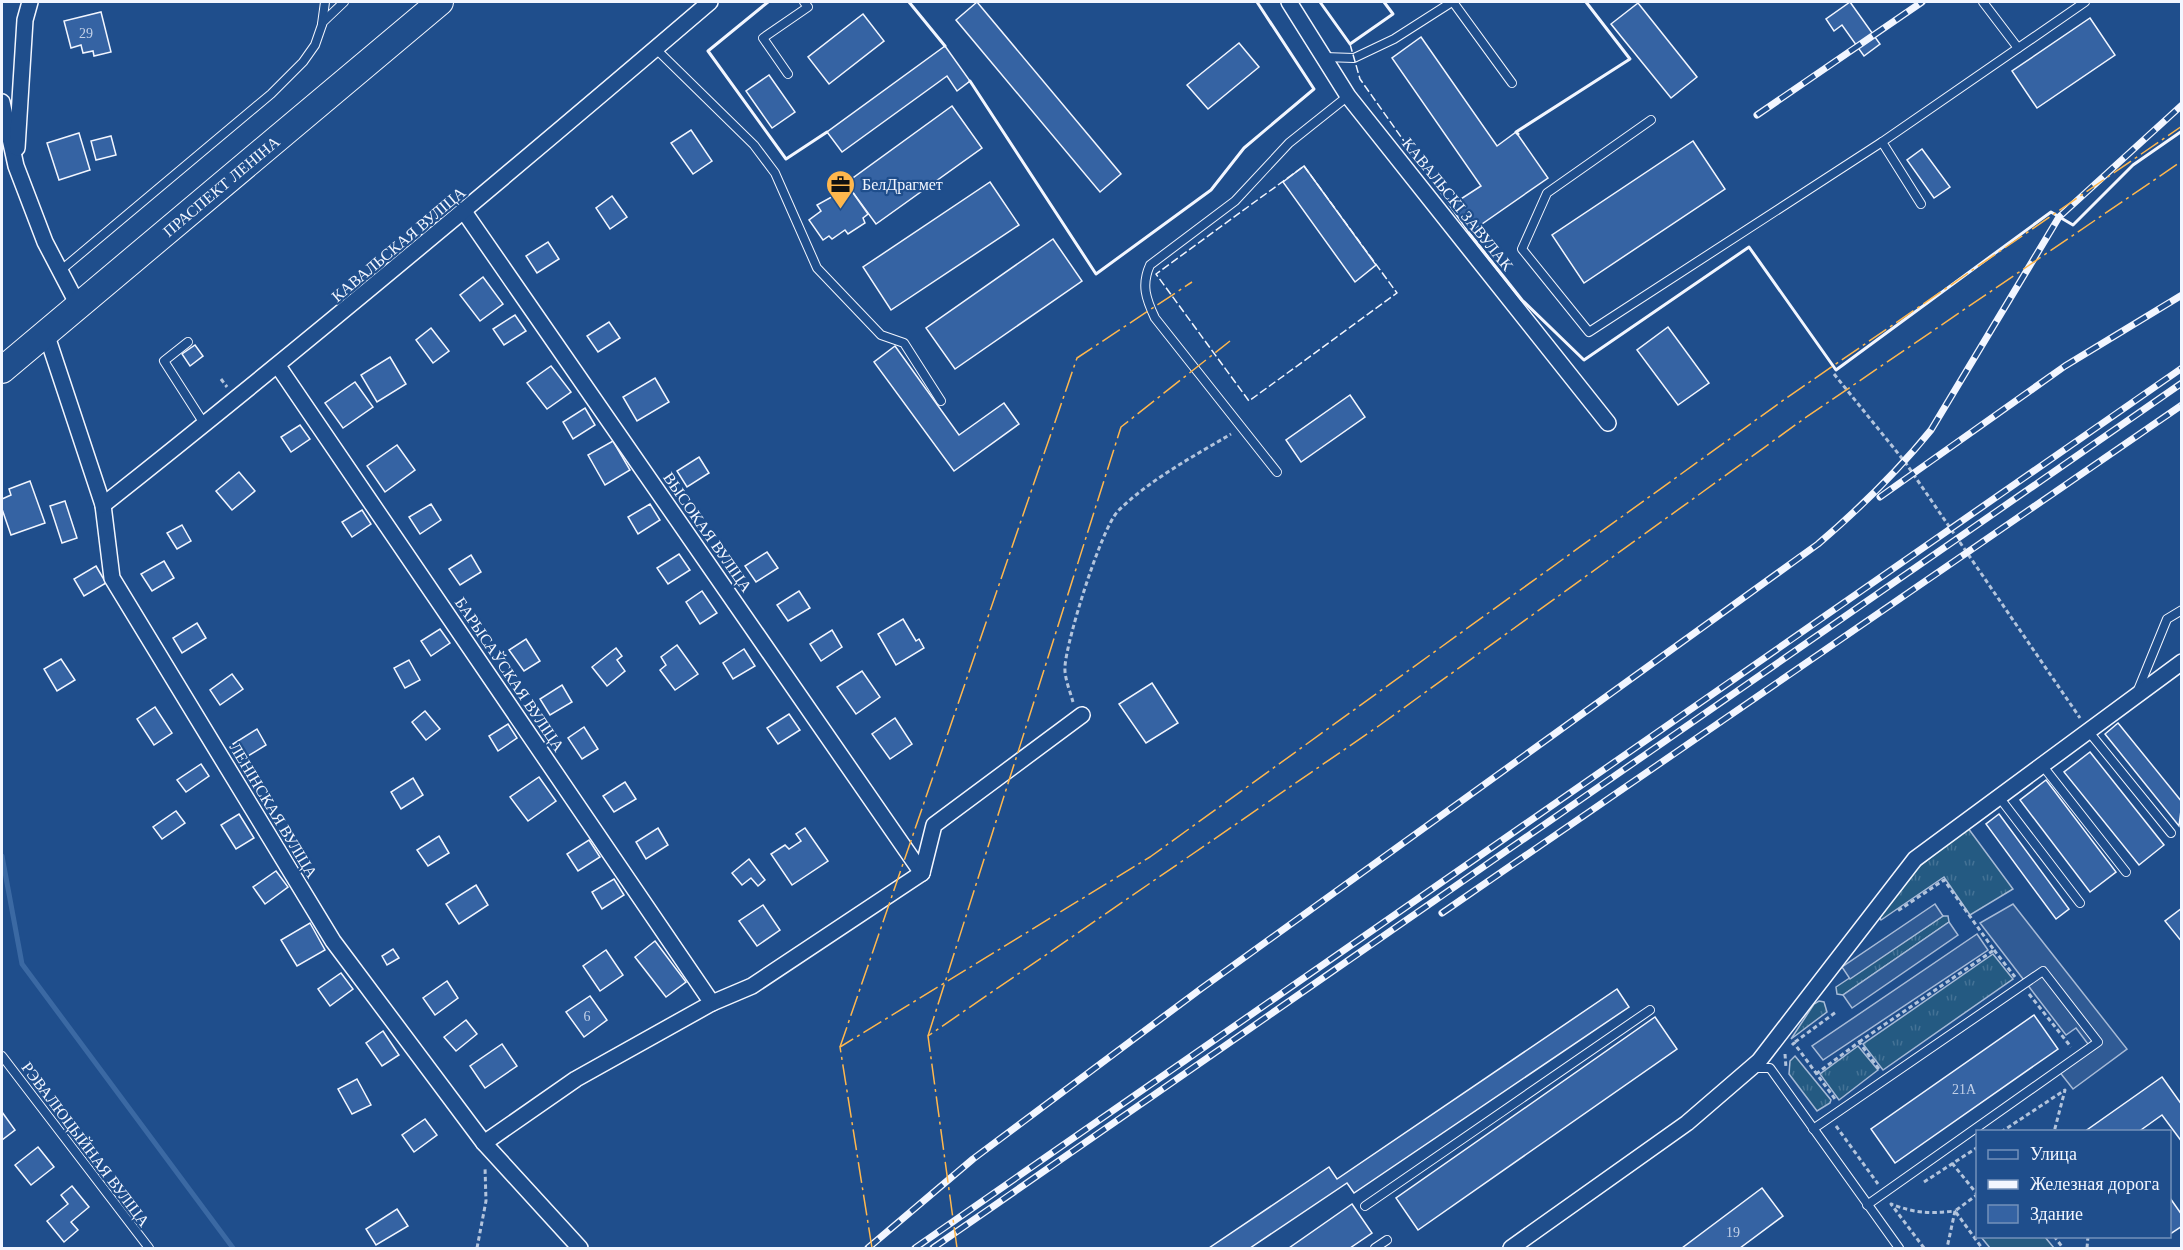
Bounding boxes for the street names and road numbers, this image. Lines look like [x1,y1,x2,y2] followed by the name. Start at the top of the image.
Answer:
[160,133,283,240] street label: ПРАСПЕКТ ЛЕНІНА
[1399,135,1516,274] street label: КАВАЛЬСКІ ЗАВУЛАК
[328,183,469,306] street label: КАВАЛЬСКАЯ ВУЛІЦА
[659,469,756,596] street label: ВЫСОКАЯ ВУЛІЦА
[451,594,569,755] street label: БАРЫСАЎСКАЯ ВУЛІЦА
[226,740,321,882] street label: ЛЕНІНСКАЯ ВУЛІЦА
[18,1058,154,1231] street label: РЭВАЛЮЦЫЙНАЯ ВУЛІЦА

